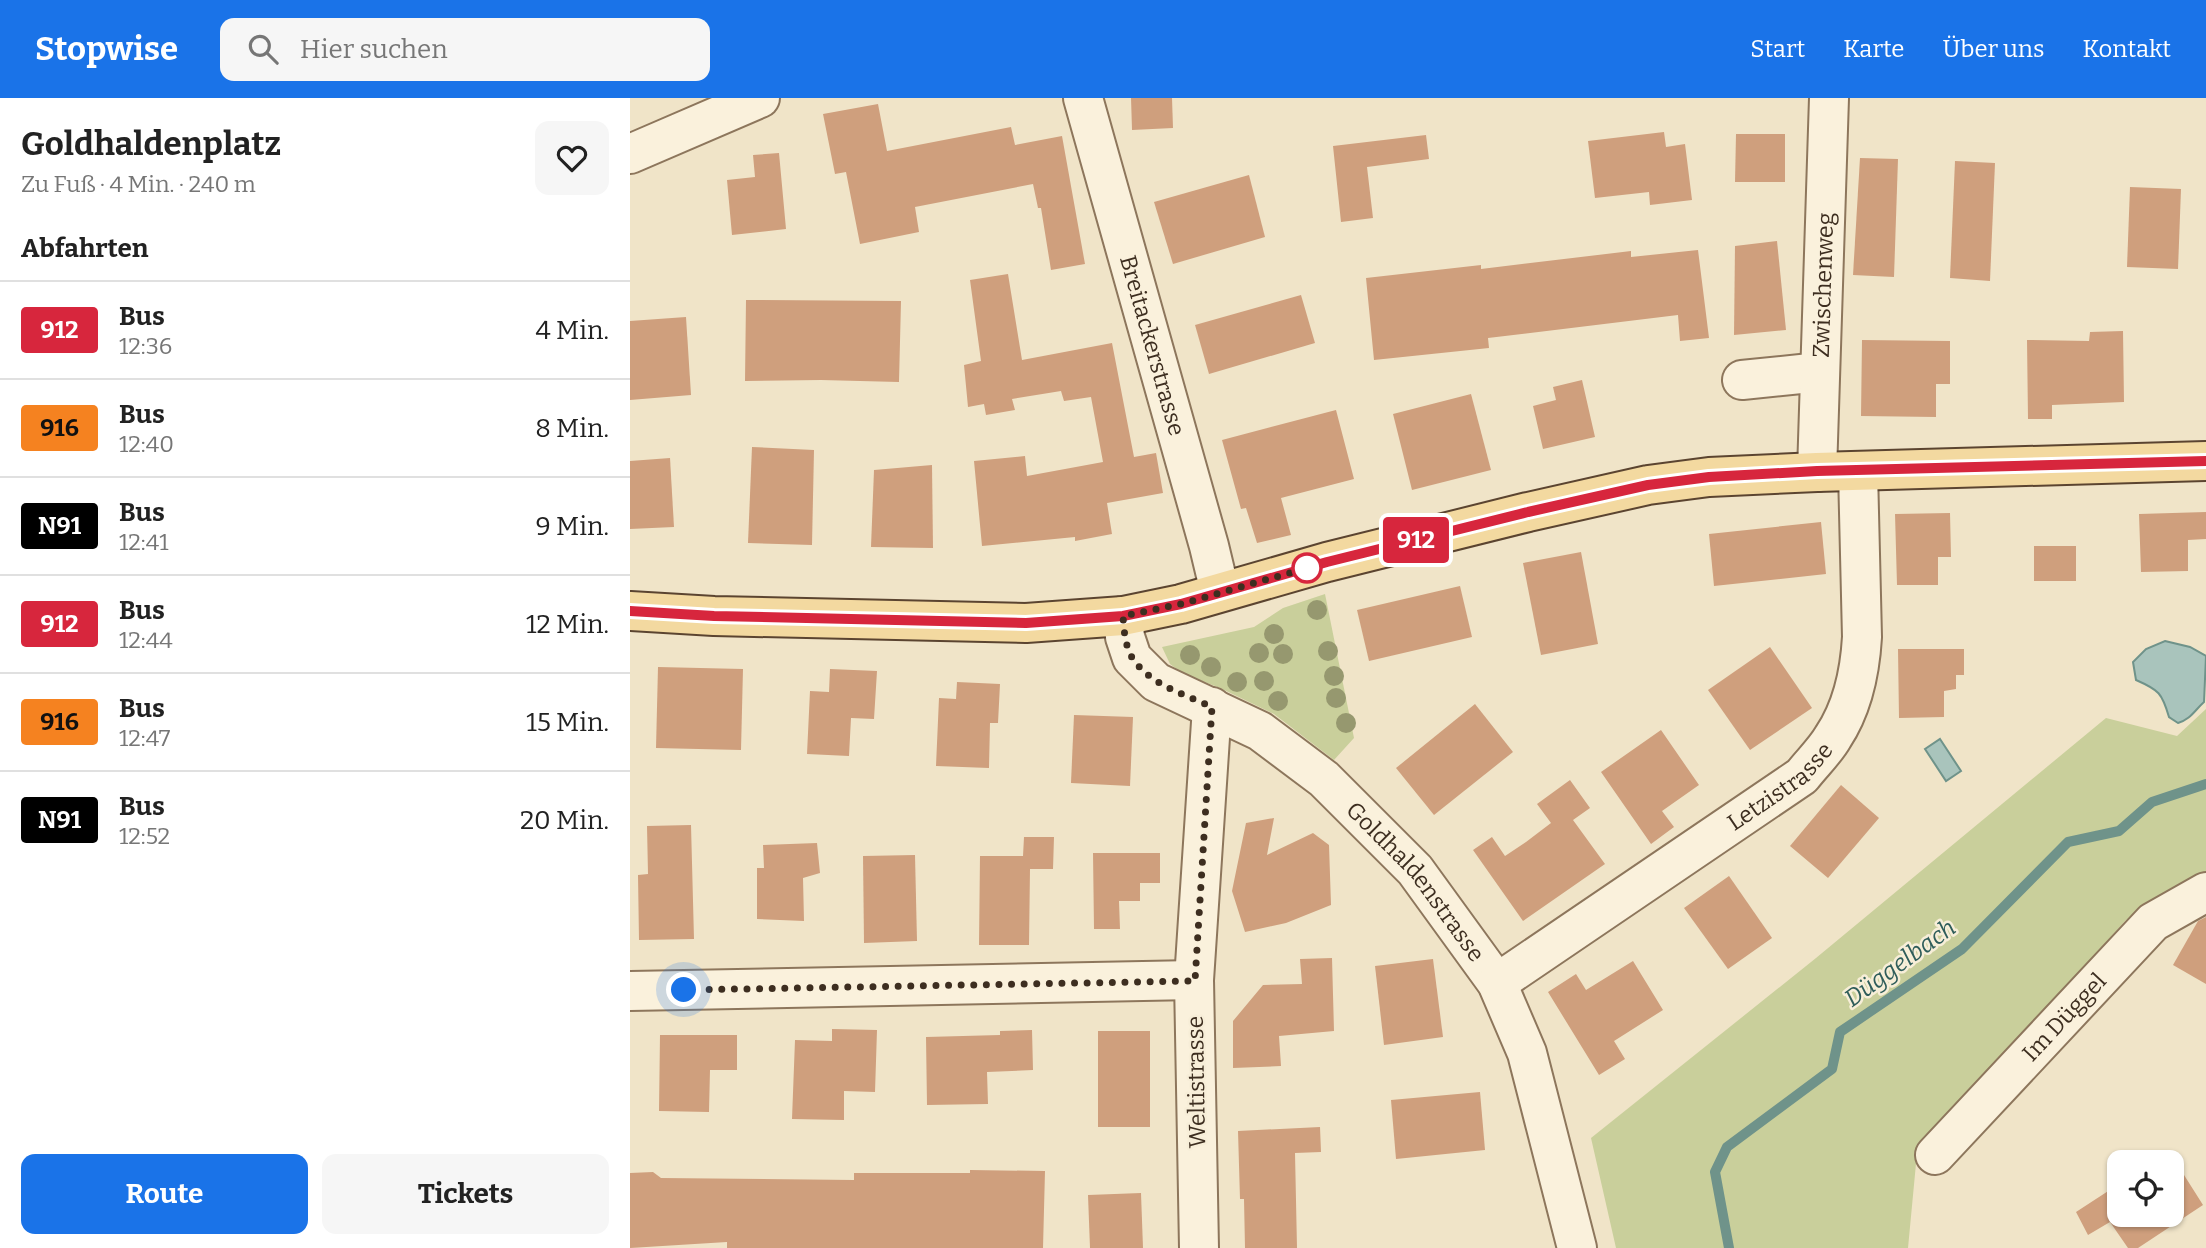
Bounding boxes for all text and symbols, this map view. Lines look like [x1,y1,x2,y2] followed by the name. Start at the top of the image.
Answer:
[220,18,710,81] search box
[35,29,178,69] text: Stopwise
[244,30,282,68] icon: search
[300,34,448,65] text: Hier suchen
[1750,35,1805,63] text: Start
[1843,35,1905,63] text: Karte
[1943,35,2045,63] text: Über uns
[2083,35,2171,63] text: Kontakt
[535,121,609,195] button: heart
[21,124,281,164] text: Goldhaldenplatz
[21,170,256,198] text: Zu Fuß · 4 Min. · 240 m
[1807,212,1839,358] street label: Zwischenweg
[21,233,148,264] text: Abfahrten
[1114,252,1191,439] street label: Breitackerstrasse
[119,301,165,332] text: Bus
[536,315,609,346] text: 4 Min.
[40,316,79,344] text: 912
[119,332,172,360] text: 12:36
[119,399,165,430] text: Bus
[535,413,609,444] text: 8 Min.
[40,414,79,442] text: 916
[119,430,174,458] text: 12:40
[119,497,165,528] text: Bus
[536,511,609,542] text: 9 Min.
[38,512,81,540] text: N91
[1376,517,1456,563] line badge: 912
[1397,526,1435,554] text: 912
[119,528,168,556] text: 12:41
[1292,553,1322,583] unlabelled marker
[119,595,165,626] text: Bus
[526,609,609,640] text: 12 Min.
[40,610,79,638] text: 912
[119,626,173,654] text: 12:44
[119,693,165,724] text: Bus
[526,707,609,738] text: 15 Min.
[40,708,79,736] text: 916
[119,724,170,752] text: 12:47
[1722,737,1839,837] street label: Letzistrasse
[119,791,165,822] text: Bus
[1341,796,1491,967] street label: Goldhaldenstrasse
[520,805,609,836] text: 20 Min.
[38,806,81,834] text: N91
[119,822,170,850] text: 12:52
[1839,913,1961,1013] water label: Düggelbach
[2016,967,2112,1067] street label: Im Düggel
[666,972,701,1007] your location
[1181,1016,1211,1148] street label: Weltistrasse
[2107,1150,2184,1227] map controls
[2107,1150,2184,1227] button: locate
[21,1154,308,1234] button: Route
[322,1154,609,1234] button: Tickets

